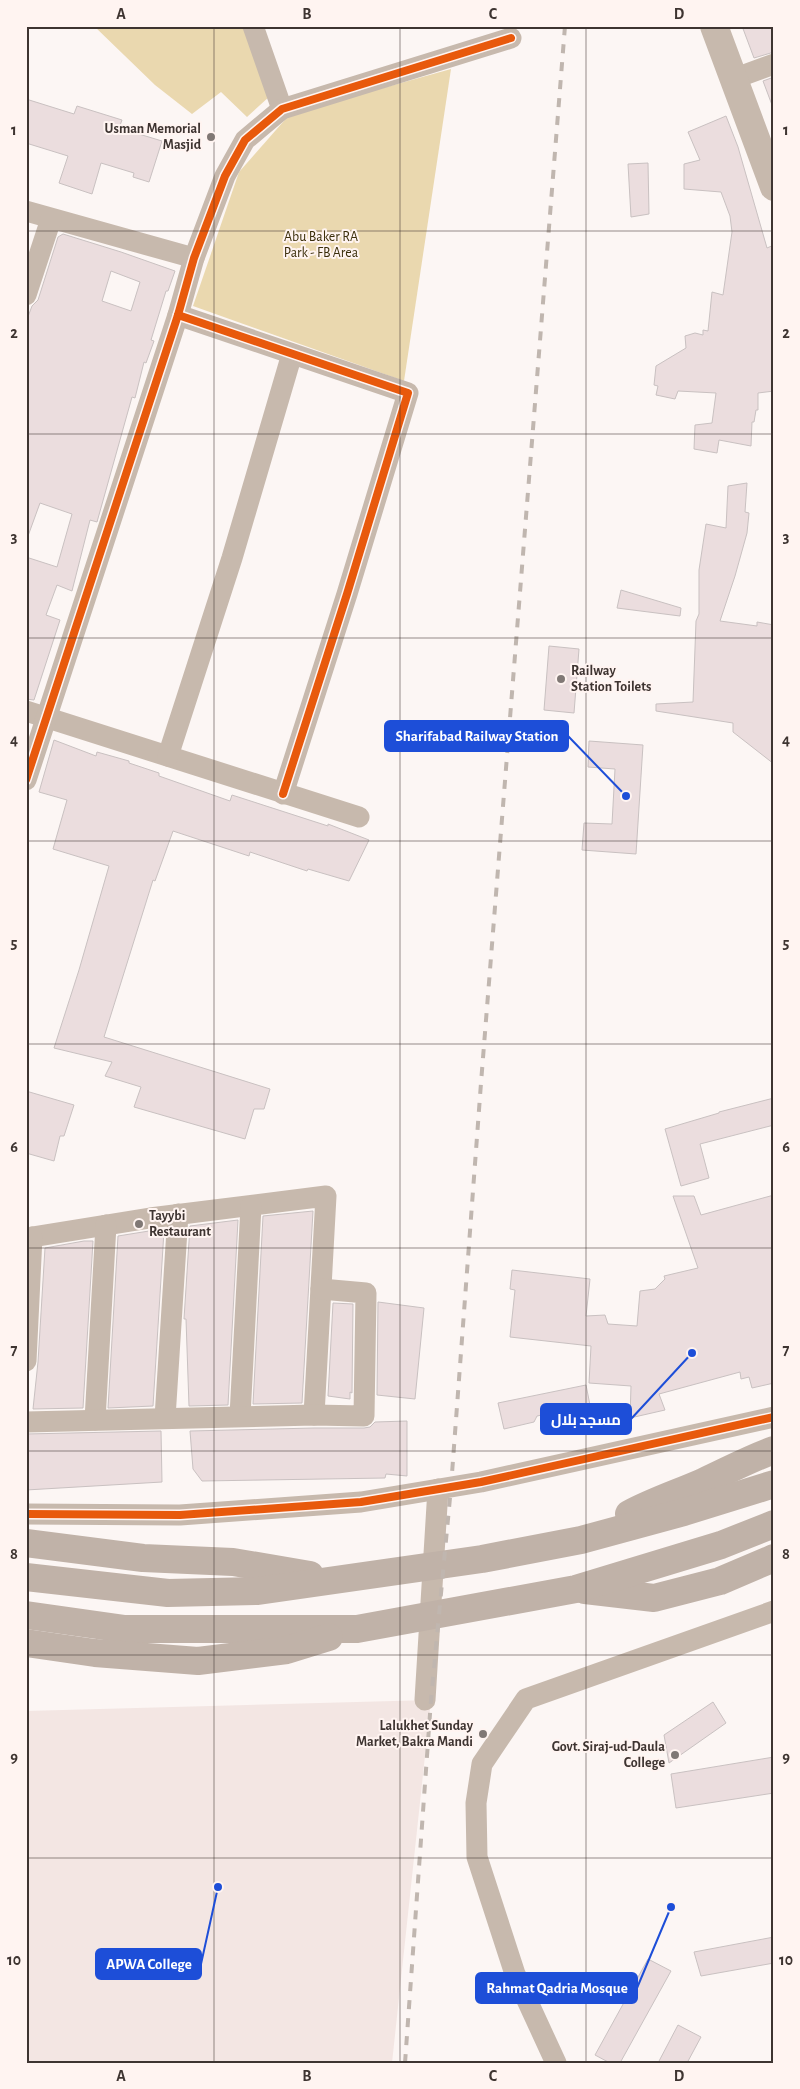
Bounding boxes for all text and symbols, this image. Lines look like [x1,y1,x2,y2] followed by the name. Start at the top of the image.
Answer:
[116,6,126,22] text: A
[302,6,312,22] text: B
[489,6,498,22] text: C
[674,6,685,22] text: D
[11,122,17,138] text: 1
[105,122,202,152] place label: Usman Memorial Masjid
[783,122,789,138] text: 1
[205,131,217,143] marker: Usman Memorial Masjid
[284,230,359,260] park label: Abu Baker RA Park - FB Area
[10,325,18,341] text: 2
[782,325,790,341] text: 2
[11,529,18,545] text: 3
[783,529,790,545] text: 3
[571,664,651,694] place label: Railway Station Toilets
[555,673,567,685] marker: Railway Station Toilets
[385,721,568,751] callout: Sharifabad Railway Station
[395,729,559,744] text: Sharifabad Railway Station
[10,732,18,748] text: 4
[782,732,790,748] text: 4
[11,935,18,951] text: 5
[783,935,790,951] text: 5
[10,1139,18,1155] text: 6
[782,1139,790,1155] text: 6
[149,1209,211,1239] place label: Tayybi Restaurant
[133,1218,145,1230] marker: Tayybi Restaurant
[11,1342,18,1358] text: 7
[783,1342,790,1358] text: 7
[541,1404,631,1434] callout: مسجد بلال
[551,1413,621,1428] text: مسجد بلال
[10,1546,18,1562] text: 8
[782,1546,790,1562] text: 8
[356,1719,474,1749] place label: Lalukhet Sunday Market, Bakra Mandi
[477,1728,489,1740] marker: Lalukhet Sunday Market, Bakra Mandi
[552,1740,665,1770] place label: Govt. Siraj-ud-Daula College
[10,1749,18,1765] text: 9
[669,1749,681,1761] marker: Govt. Siraj-ud-Daula College
[782,1749,790,1765] text: 9
[96,1949,201,1979] callout: APWA College
[7,1952,21,1968] text: 10
[779,1952,793,1968] text: 10
[106,1957,192,1972] text: APWA College
[476,1973,637,2003] callout: Rahmat Qadria Mosque
[486,1981,628,1996] text: Rahmat Qadria Mosque
[116,2068,126,2084] text: A
[302,2068,312,2084] text: B
[489,2068,498,2084] text: C
[674,2068,685,2084] text: D

